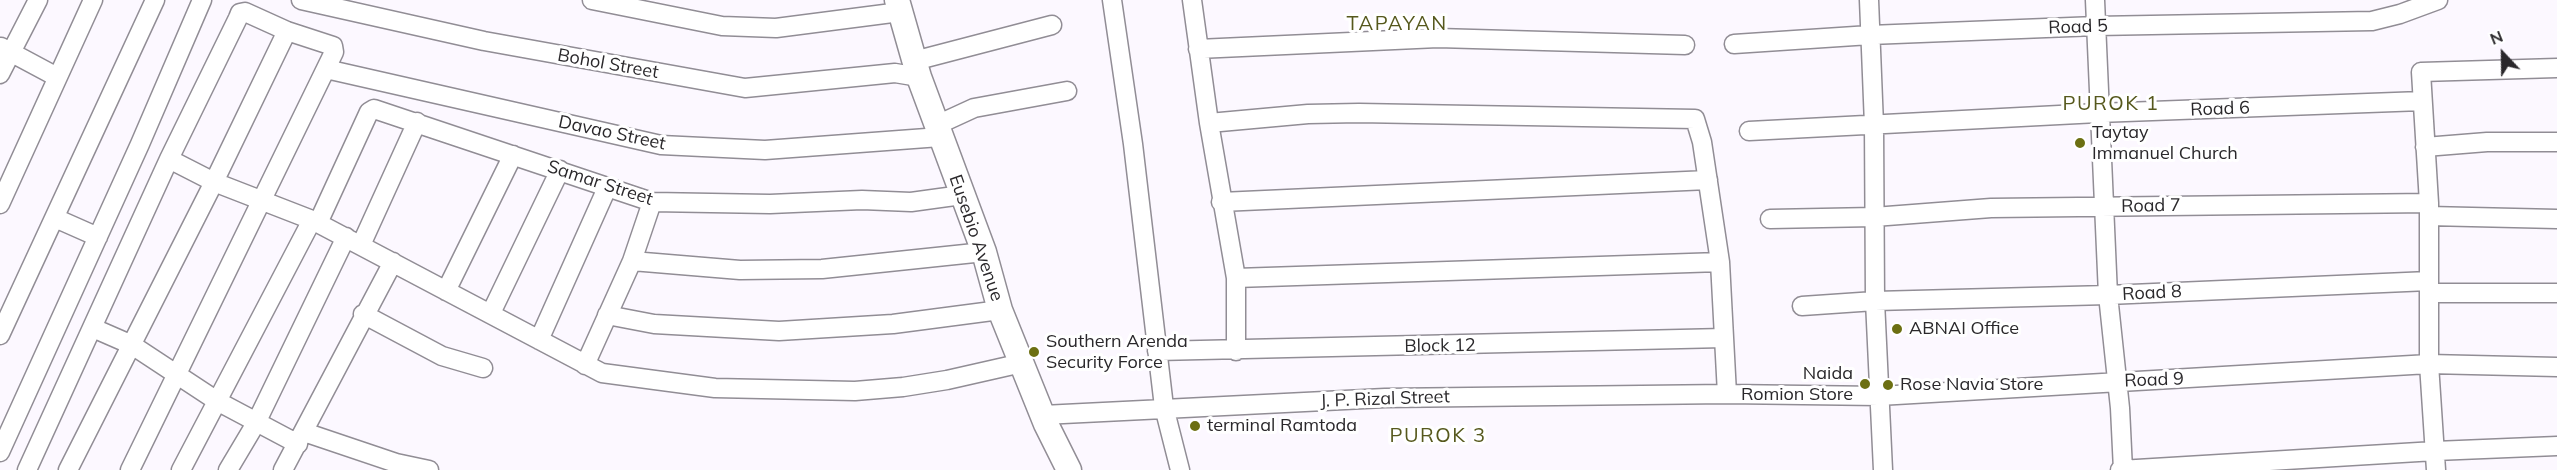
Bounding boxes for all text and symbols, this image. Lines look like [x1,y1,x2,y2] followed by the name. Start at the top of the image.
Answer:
[1346,12,1448,36] district label: TAPAYAN
[2048,15,2108,39] street label: Road 5
[2473,24,2533,84] north arrow
[2487,26,2506,49] text: N
[556,44,660,84] street label: Bohol Street
[2062,92,2160,116] district label: PUROK 1
[2190,97,2250,121] street label: Road 6
[556,111,668,155] street label: Davao Street
[2092,122,2238,164] place label: Taytay Immanuel Church
[2073,136,2087,150] marker: Taytay Immanuel Church
[545,156,655,210] street label: Samar Street
[944,172,1008,304] street label: Eusebio Avenue
[2121,195,2181,217] street label: Road 7
[2122,281,2182,305] street label: Road 8
[1909,318,2019,340] place label: ABNAI Office
[1890,322,1904,336] marker: ABNAI Office
[1046,331,1188,374] place label: Southern Arenda Security Force
[1404,335,1476,357] street label: Block 12
[1027,345,1041,359] marker: Southern Arenda Security Force
[1741,363,1853,406] place label: Naida Romion Store
[2124,368,2184,392] street label: Road 9
[1900,374,2043,396] place label: Rose Navia Store
[1858,377,1872,391] marker: Naida Romion Store
[1881,378,1895,392] marker: Rose Navia Store
[1320,386,1450,412] street label: J. P. Rizal Street
[1207,415,1357,437] place label: terminal Ramtoda
[1188,419,1202,433] marker: terminal Ramtoda
[1389,424,1487,448] district label: PUROK 3

